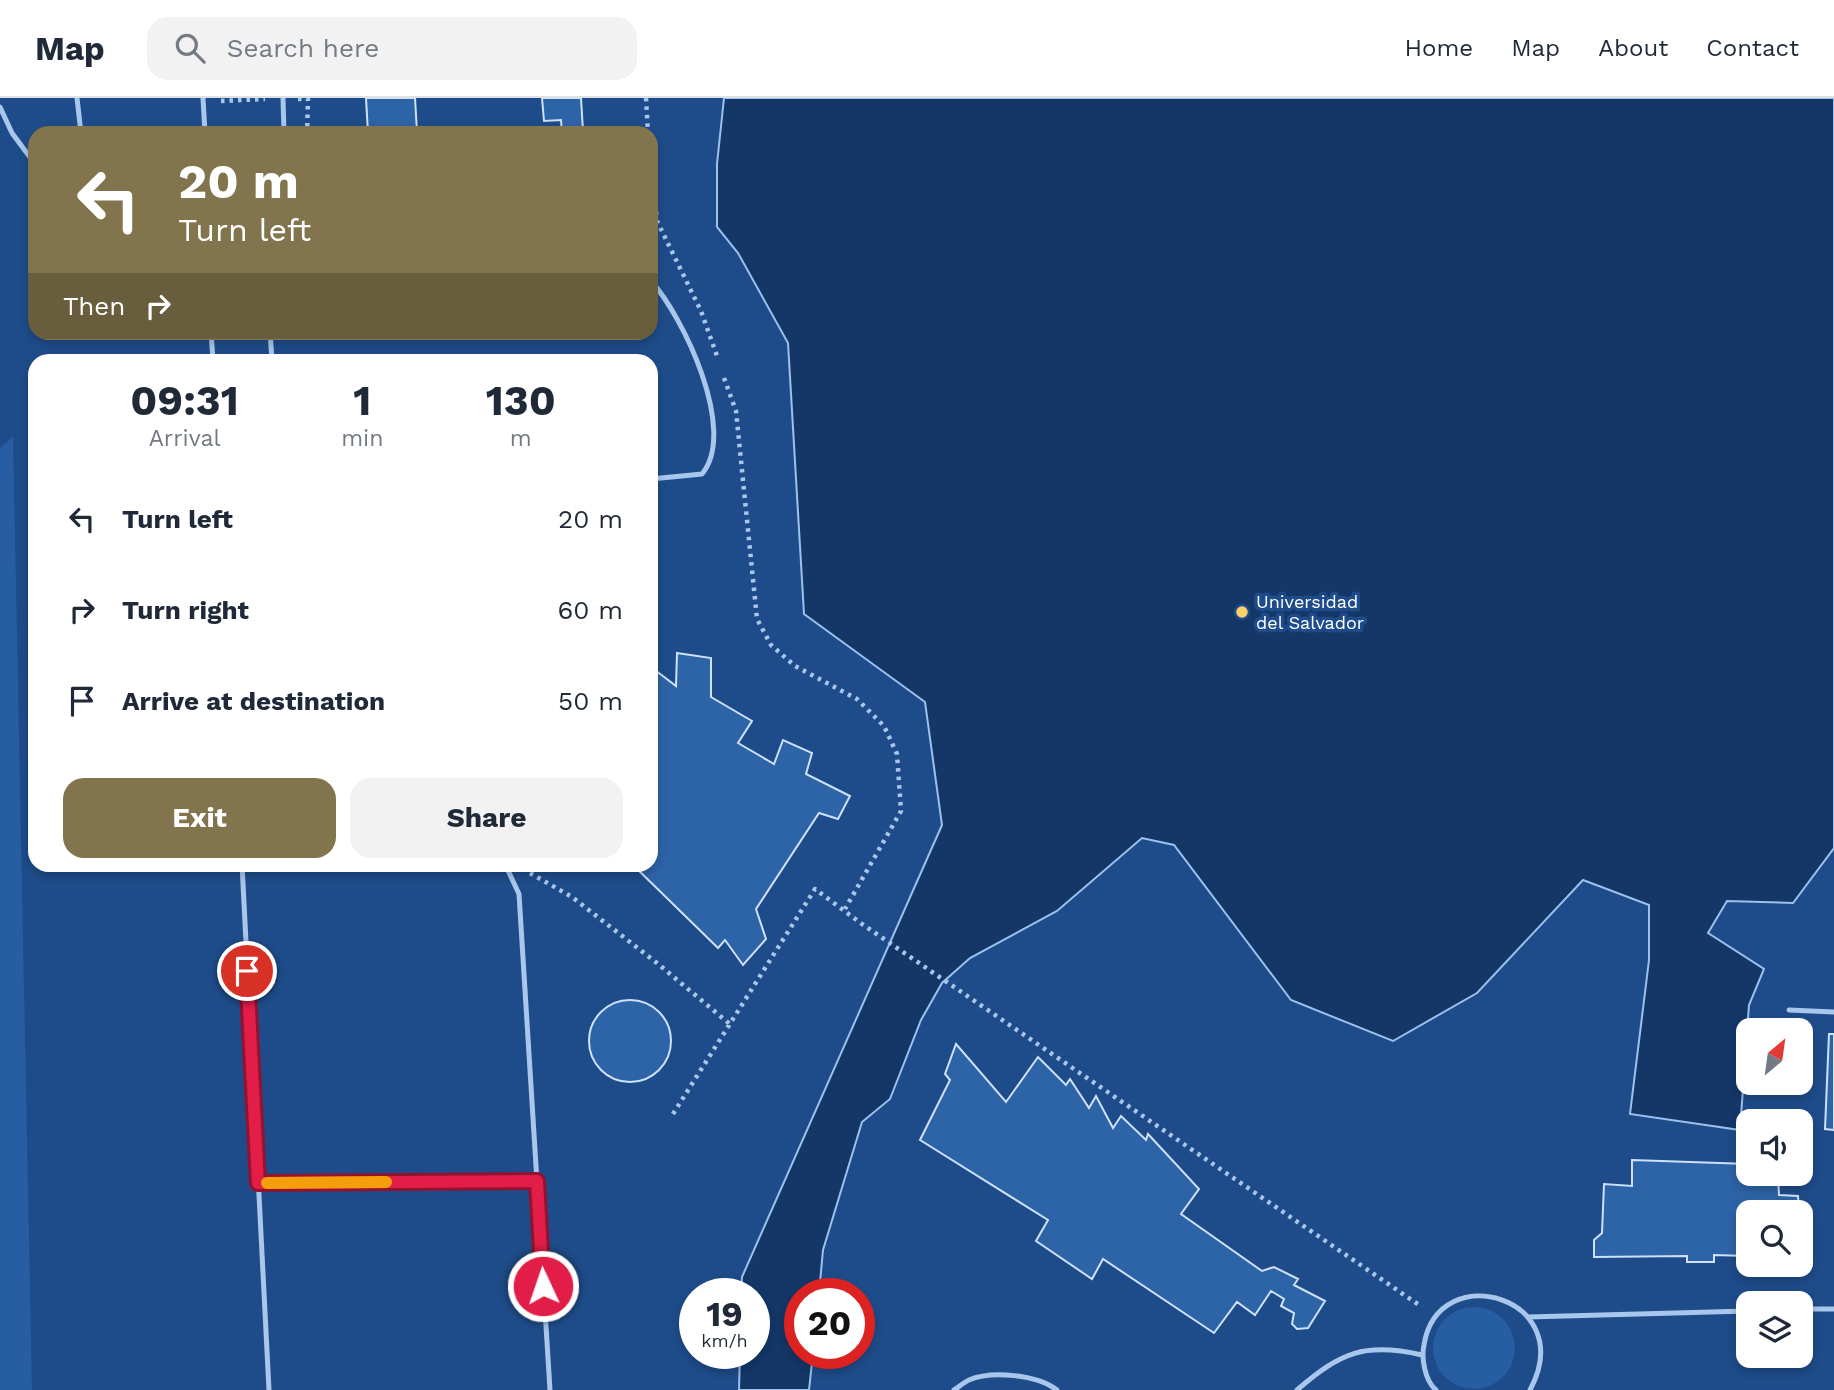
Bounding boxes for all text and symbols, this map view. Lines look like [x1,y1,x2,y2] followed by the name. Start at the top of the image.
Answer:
[147,17,637,80] search box
[35,29,105,68] text: Map
[171,29,209,67] icon: search
[227,33,379,63] text: Search here
[1405,34,1473,62] text: Home
[1511,34,1560,62] text: Map
[1598,34,1668,62] text: About
[1706,34,1799,62] text: Contact
[178,152,299,210] text: 20 m
[63,154,154,245] icon: left
[178,211,311,249] text: Turn left
[139,287,177,325] icon: right
[63,291,125,321] text: Then
[130,376,239,425] text: 09:31
[353,376,371,425] text: 1
[486,376,556,425] text: 130
[149,425,220,452] text: Arrival
[341,425,383,452] text: min
[510,425,532,452] text: m
[63,500,101,538] icon: left
[122,504,233,534] text: Turn left
[558,504,623,534] text: 20 m
[63,591,101,629] icon: right
[1256,591,1364,633] place label: Universidad del Salvador
[122,595,249,625] text: Turn right
[557,595,623,625] text: 60 m
[1234,604,1250,620] marker: Universidad del Salvador
[63,682,101,720] icon: arrive
[122,686,385,716] text: Arrive at destination
[558,686,623,716] text: 50 m
[63,778,336,858] button: Exit
[350,778,623,858] button: Share
[217,941,277,1001] pin
[228,952,266,990] icon: arrive
[1736,1018,1813,1096] north arrow
[1736,1018,1813,1368] map controls
[1736,1109,1813,1186] button: sound
[1736,1200,1813,1277] button: search
[506,1249,580,1323] position arrow
[784,1278,875,1369] speed limit sign: 20
[1736,1291,1813,1368] button: layers
[706,1293,743,1335] text: 19
[701,1330,748,1351] text: km/h

